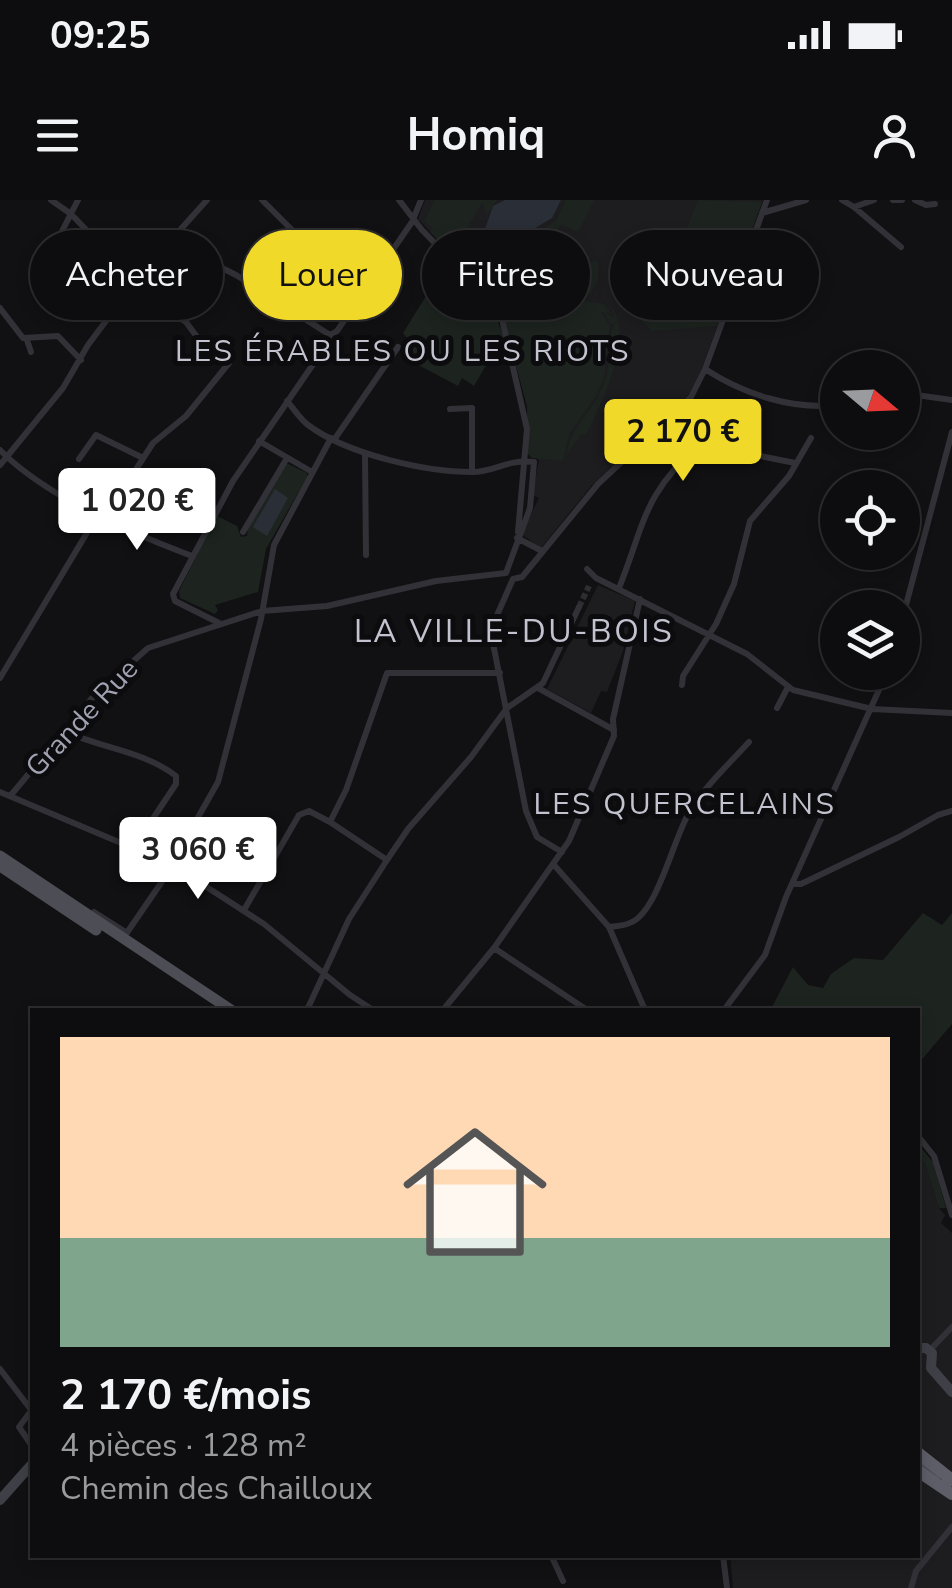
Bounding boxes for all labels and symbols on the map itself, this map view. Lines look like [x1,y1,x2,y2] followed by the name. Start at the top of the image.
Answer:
[175,331,631,372] district label: LES ÉRABLES OU LES RIOTS
[820,350,920,450] north arrow
[591,399,775,484] pin: 2 170 €
[45,468,229,553] pin: 1 020 €
[354,610,674,653] district label: LA VILLE-DU-BOIS
[17,651,147,785] street label: Grande Rue
[534,784,836,825] district label: LES QUERCELAINS
[106,817,290,902] pin: 3 060 €

